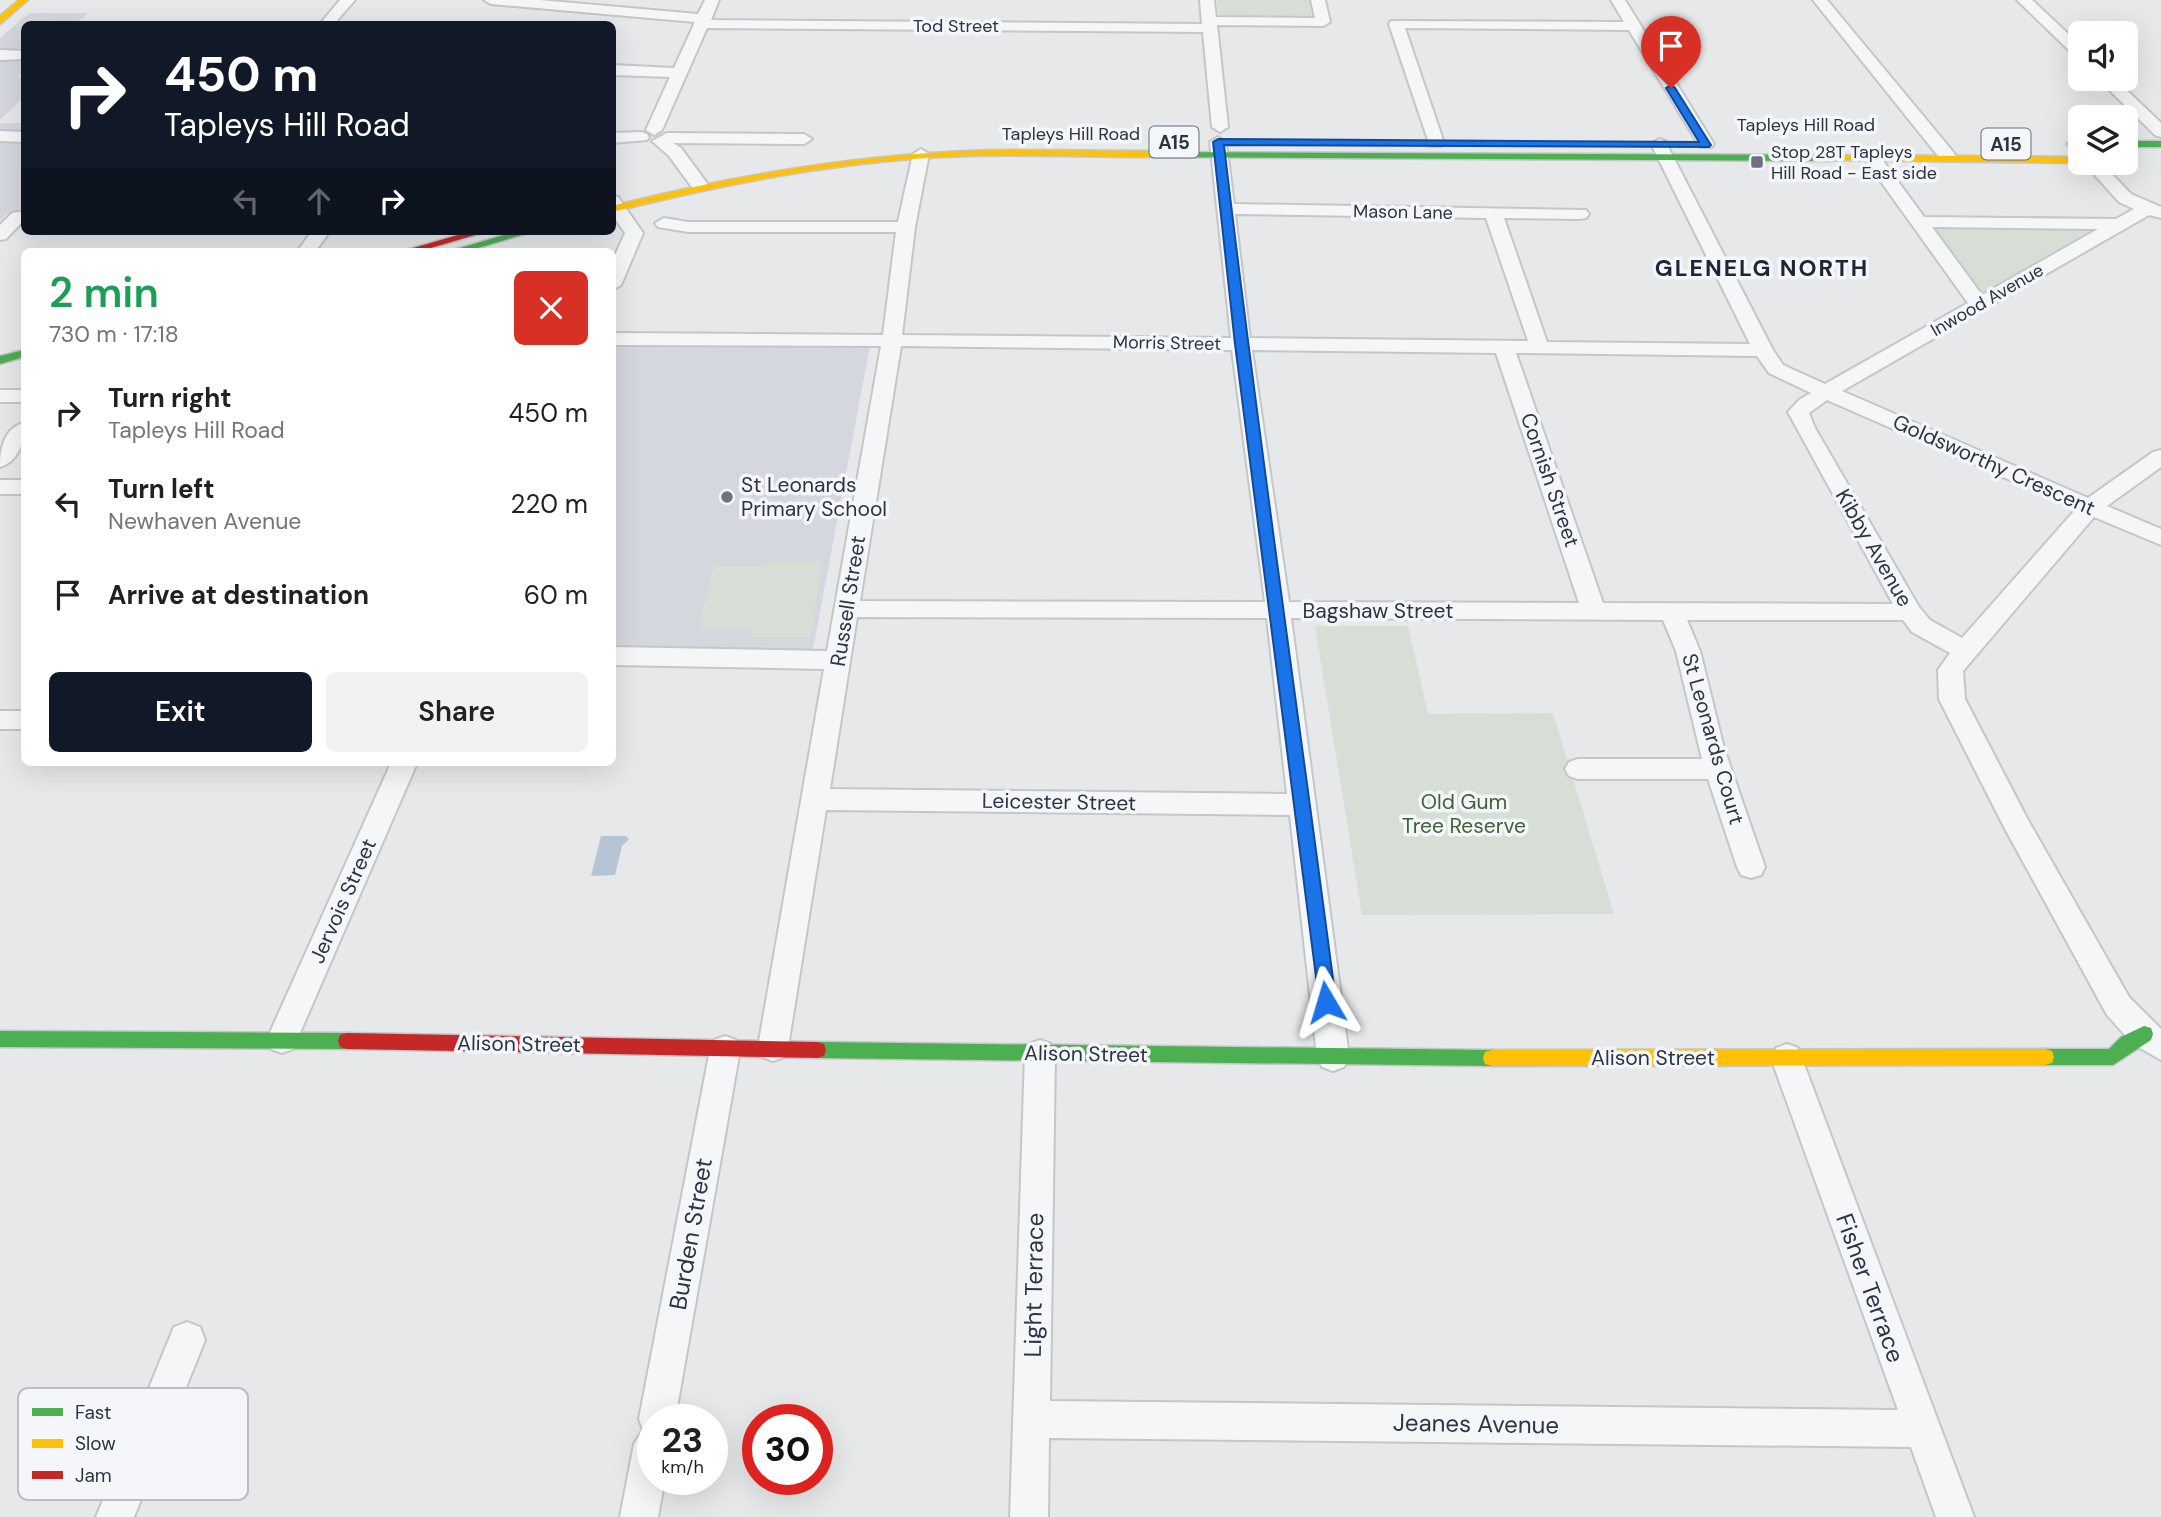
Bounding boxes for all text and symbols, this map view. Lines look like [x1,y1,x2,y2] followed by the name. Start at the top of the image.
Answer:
[913,14,999,38] street label: Tod Street
[1641,16,1701,88] pin
[2068,21,2138,175] map controls
[2068,21,2138,91] button: sound
[1652,27,1690,65] icon: arrive
[164,42,318,106] text: 450 m
[49,49,140,140] icon: right
[164,104,410,146] text: Tapleys Hill Road
[2068,105,2138,175] button: layers
[1737,113,1875,137] street label: Tapleys Hill Road
[1002,122,1140,146] street label: Tapleys Hill Road
[1150,126,1198,158] road number: A15
[1982,128,2030,160] road number: A15
[1771,140,1937,185] place label: Stop 28T Tapleys Hill Road - East side
[1749,154,1765,170] marker: Stop 28T Tapleys Hill Road - East side
[227,182,265,220] icon: left
[300,182,338,220] icon: ahead
[373,182,411,220] icon: right
[1353,199,1453,225] street label: Mason Lane
[1655,253,1869,283] district label: GLENELG NORTH
[1926,258,2048,342] street label: Inwood Avenue
[49,265,159,320] text: 2 min
[514,271,588,345] button: close
[49,319,179,349] text: 730 m · 17:18
[1113,330,1221,356] street label: Morris Street
[108,381,232,415] text: Turn right
[49,394,87,432] icon: right
[508,396,588,430] text: 450 m
[1888,408,2100,522] street label: Goldsworthy Crescent
[1514,409,1586,551] street label: Cornish Street
[108,415,285,445] text: Tapleys Hill Road
[741,471,887,523] place label: St Leonards Primary School
[108,472,215,506] text: Turn left
[1829,484,1919,612] street label: Kibby Avenue
[49,485,87,523] icon: left
[510,487,588,521] text: 220 m
[719,489,735,505] marker: St Leonards Primary School
[108,506,301,536] text: Newhaven Avenue
[824,534,872,668] street label: Russell Street
[49,576,87,614] icon: arrive
[108,578,369,612] text: Arrive at destination
[524,578,588,612] text: 60 m
[1303,597,1453,625] street label: Bagshaw Street
[1675,650,1751,828] street label: St Leonards Court
[49,672,312,752] button: Exit
[326,672,588,752] button: Share
[982,787,1136,817] street label: Leicester Street
[1402,788,1526,840] park label: Old Gum Tree Reserve
[303,834,383,968] street label: Jervois Street
[1289,965,1363,1039] position arrow
[457,1029,581,1059] street label: Alison Street
[1024,1039,1148,1069] street label: Alison Street
[1591,1044,1715,1072] street label: Alison Street
[662,1156,719,1312] street label: Burden Street
[1829,1209,1912,1367] street label: Fisher Terrace
[1017,1212,1050,1358] street label: Light Terrace
[18,1388,248,1500] legend
[75,1400,111,1425] text: Fast
[742,1404,833,1495] speed limit sign: 30
[1393,1407,1559,1440] street label: Jeanes Avenue
[662,1417,703,1463] text: 23
[75,1431,116,1456] text: Slow
[661,1455,704,1479] text: km/h
[75,1463,112,1488] text: Jam

